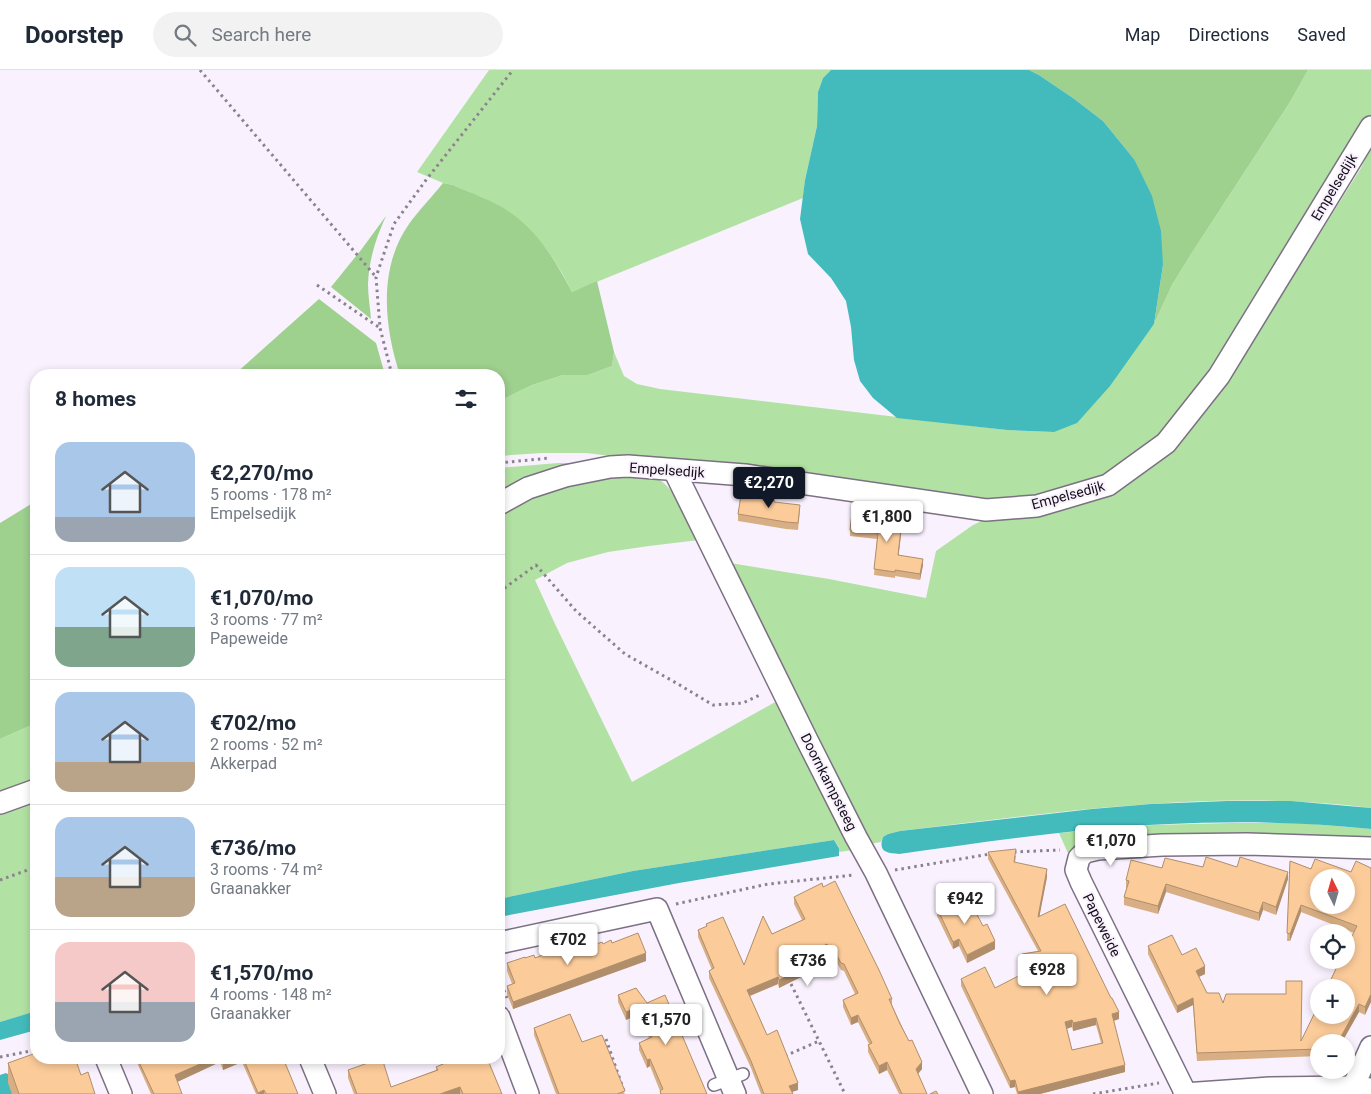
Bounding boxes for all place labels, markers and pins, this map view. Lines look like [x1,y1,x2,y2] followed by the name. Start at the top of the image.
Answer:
[728,466,810,509] pin: €2,270
[846,500,928,543] pin: €1,800
[1070,824,1152,867] pin: €1,070
[935,882,995,925] pin: €942
[538,924,598,966] pin: €702
[778,944,838,987] pin: €736
[1017,954,1077,996] pin: €928
[625,1004,707,1046] pin: €1,570

